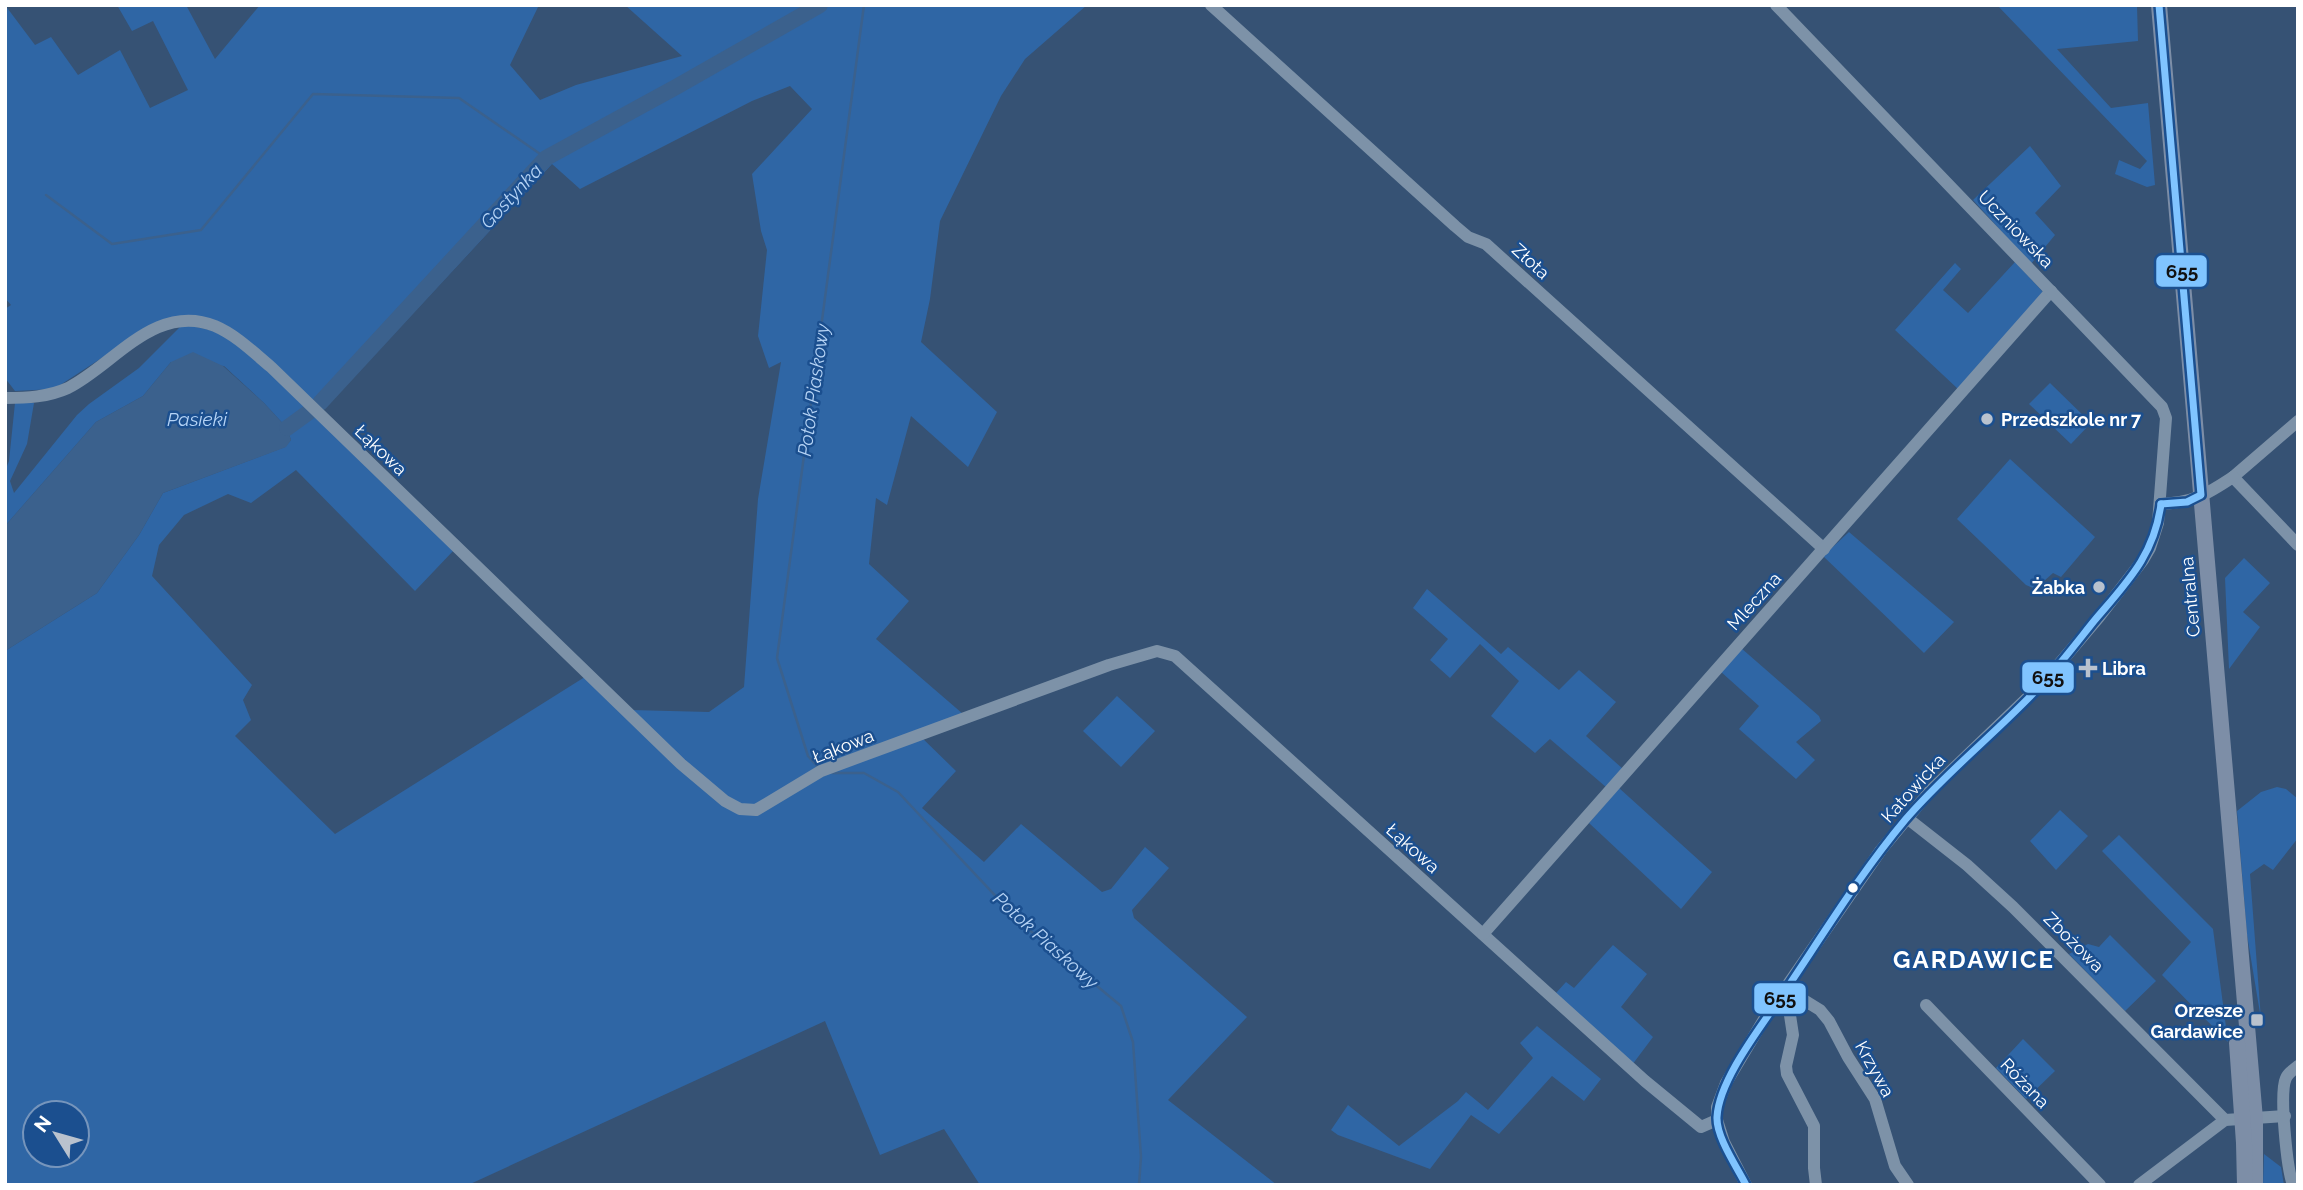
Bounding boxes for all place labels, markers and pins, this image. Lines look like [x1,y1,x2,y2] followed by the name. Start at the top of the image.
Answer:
[2001,409,2142,430] place label: Przedszkole nr 7
[1979,411,1995,427] marker: Przedszkole nr 7
[2032,577,2085,598] place label: Żabka
[2091,579,2107,595] marker: Żabka
[2102,658,2146,679] place label: Libra
[2080,660,2096,676] marker: Libra
[1846,881,1860,895] unlabelled marker
[2151,1000,2243,1042] place label: Orzesze Gardawice
[2249,1012,2265,1028] marker: Orzesze Gardawice

